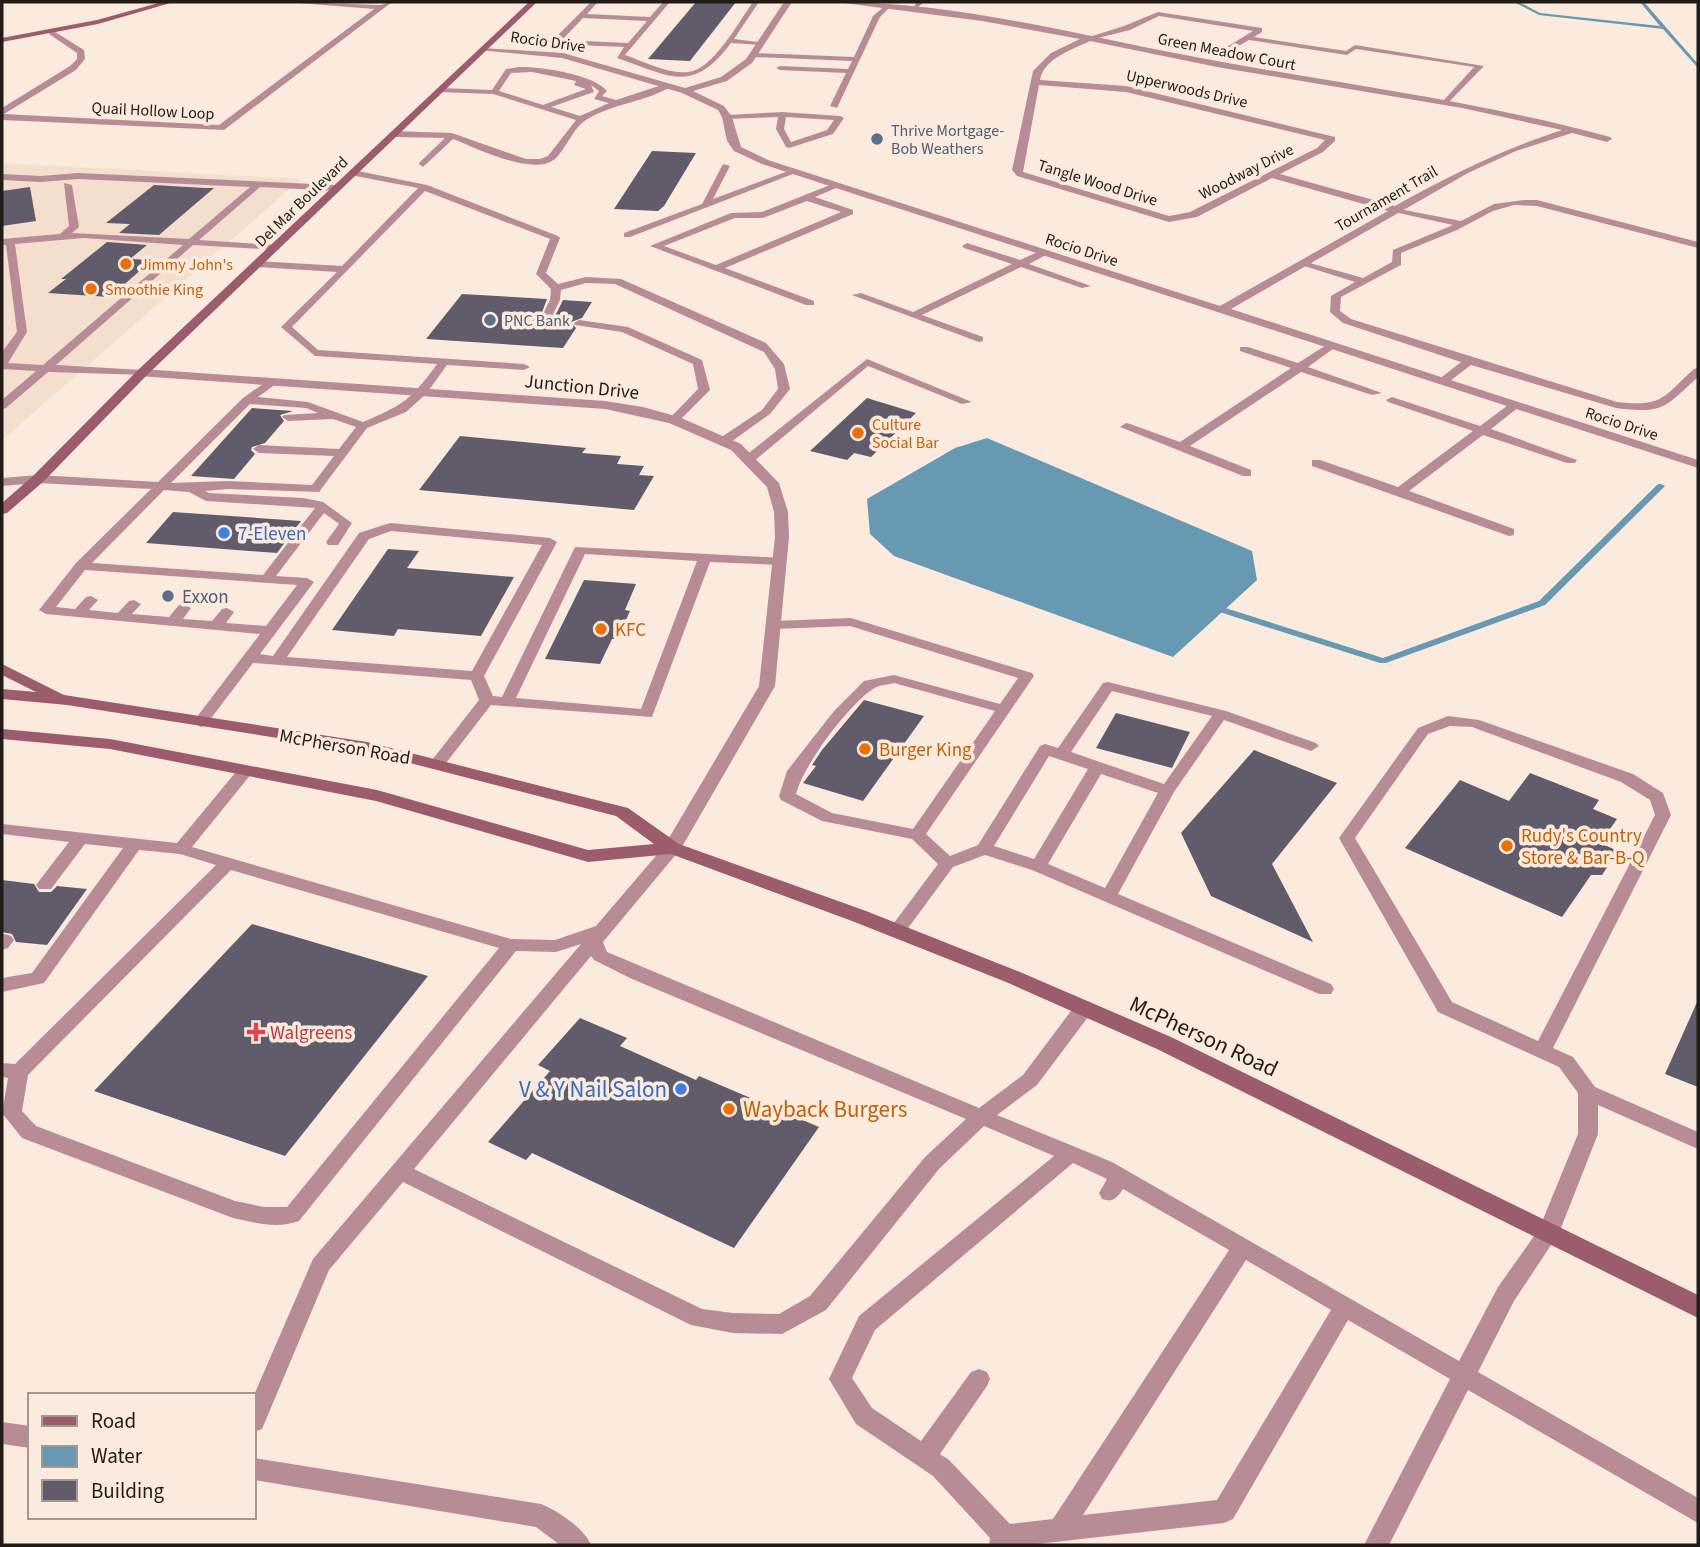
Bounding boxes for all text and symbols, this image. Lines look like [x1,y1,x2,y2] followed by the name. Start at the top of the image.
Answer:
[509,26,587,58] street label: Rocio Drive
[1156,28,1298,76] street label: Green Meadow Court
[1124,64,1250,114] street label: Upperwoods Drive
[91,97,215,125] street label: Quail Hollow Loop
[891,120,1004,160] place label: Thrive Mortgage- Bob Weathers
[869,131,885,147] marker: Thrive Mortgage- Bob Weathers
[1195,139,1298,205] street label: Woodway Drive
[250,151,353,252] street label: Del Mar Boulevard
[1035,154,1160,212] street label: Tangle Wood Drive
[1331,161,1442,237] street label: Tournament Trail
[1042,228,1121,272] street label: Rocio Drive
[140,254,233,276] place label: Jimmy John's
[118,256,134,272] marker: Jimmy John's
[105,279,203,301] place label: Smoothie King
[83,281,99,297] marker: Smoothie King
[504,310,570,332] place label: PNC Bank
[482,312,498,328] marker: PNC Bank
[523,368,640,407] street label: Junction Drive
[1582,402,1661,446] street label: Rocio Drive
[872,414,939,454] place label: Culture Social Bar
[850,425,866,441] marker: Culture Social Bar
[238,521,306,548] place label: 7-Eleven
[216,525,232,541] marker: 7-Eleven
[182,584,229,611] place label: Exxon
[160,588,176,604] marker: Exxon
[615,617,646,644] place label: KFC
[593,621,609,637] marker: KFC
[277,723,412,772] street label: McPherson Road
[879,737,972,764] place label: Burger King
[857,741,873,757] marker: Burger King
[1521,823,1645,872] place label: Rudy's Country Store & Bar-B-Q
[1499,838,1515,854] marker: Rudy's Country Store & Bar-B-Q
[1124,988,1284,1085] street label: McPherson Road
[270,1020,352,1047] place label: Walgreens
[248,1024,264,1040] marker: Walgreens
[519,1073,667,1106] place label: V & Y Nail Salon
[673,1081,689,1097] marker: V & Y Nail Salon
[743,1093,908,1126] place label: Wayback Burgers
[721,1101,737,1117] marker: Wayback Burgers
[28,1393,256,1519] legend
[91,1406,136,1436] text: Road
[91,1441,143,1471] text: Water
[91,1476,165,1506] text: Building

